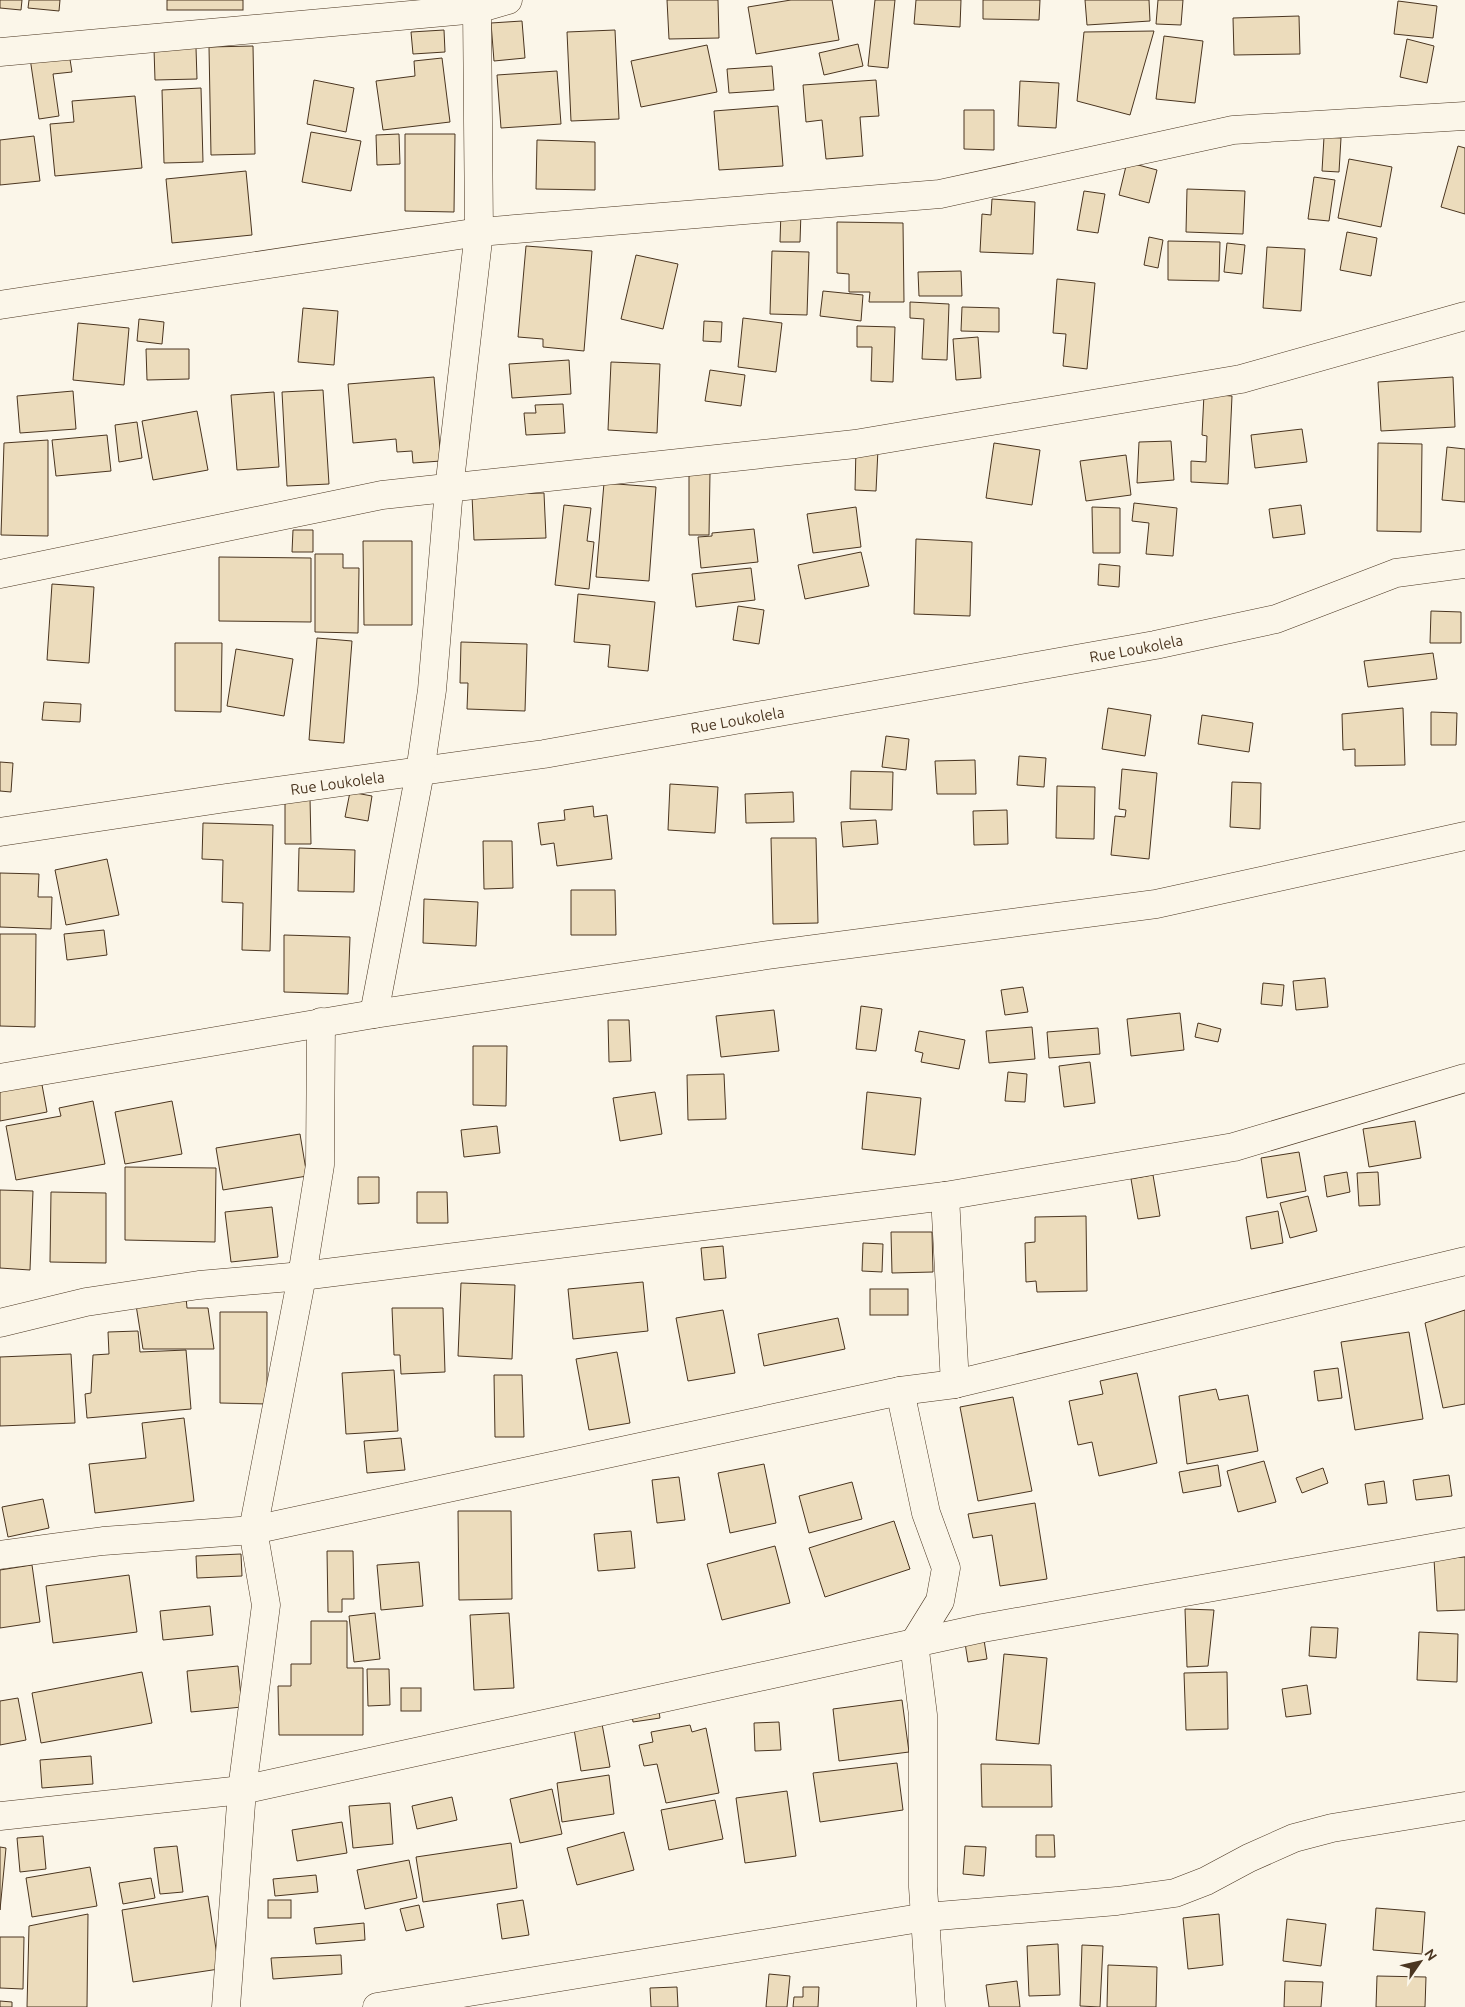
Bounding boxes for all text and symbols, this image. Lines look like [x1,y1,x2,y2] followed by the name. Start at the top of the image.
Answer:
[1088,631,1184,665] street label: Rue Loukolela
[689,703,785,736] street label: Rue Loukolela
[289,768,385,797] street label: Rue Loukolela
[1395,1937,1445,1987] north arrow
[1421,1946,1440,1964] text: N

